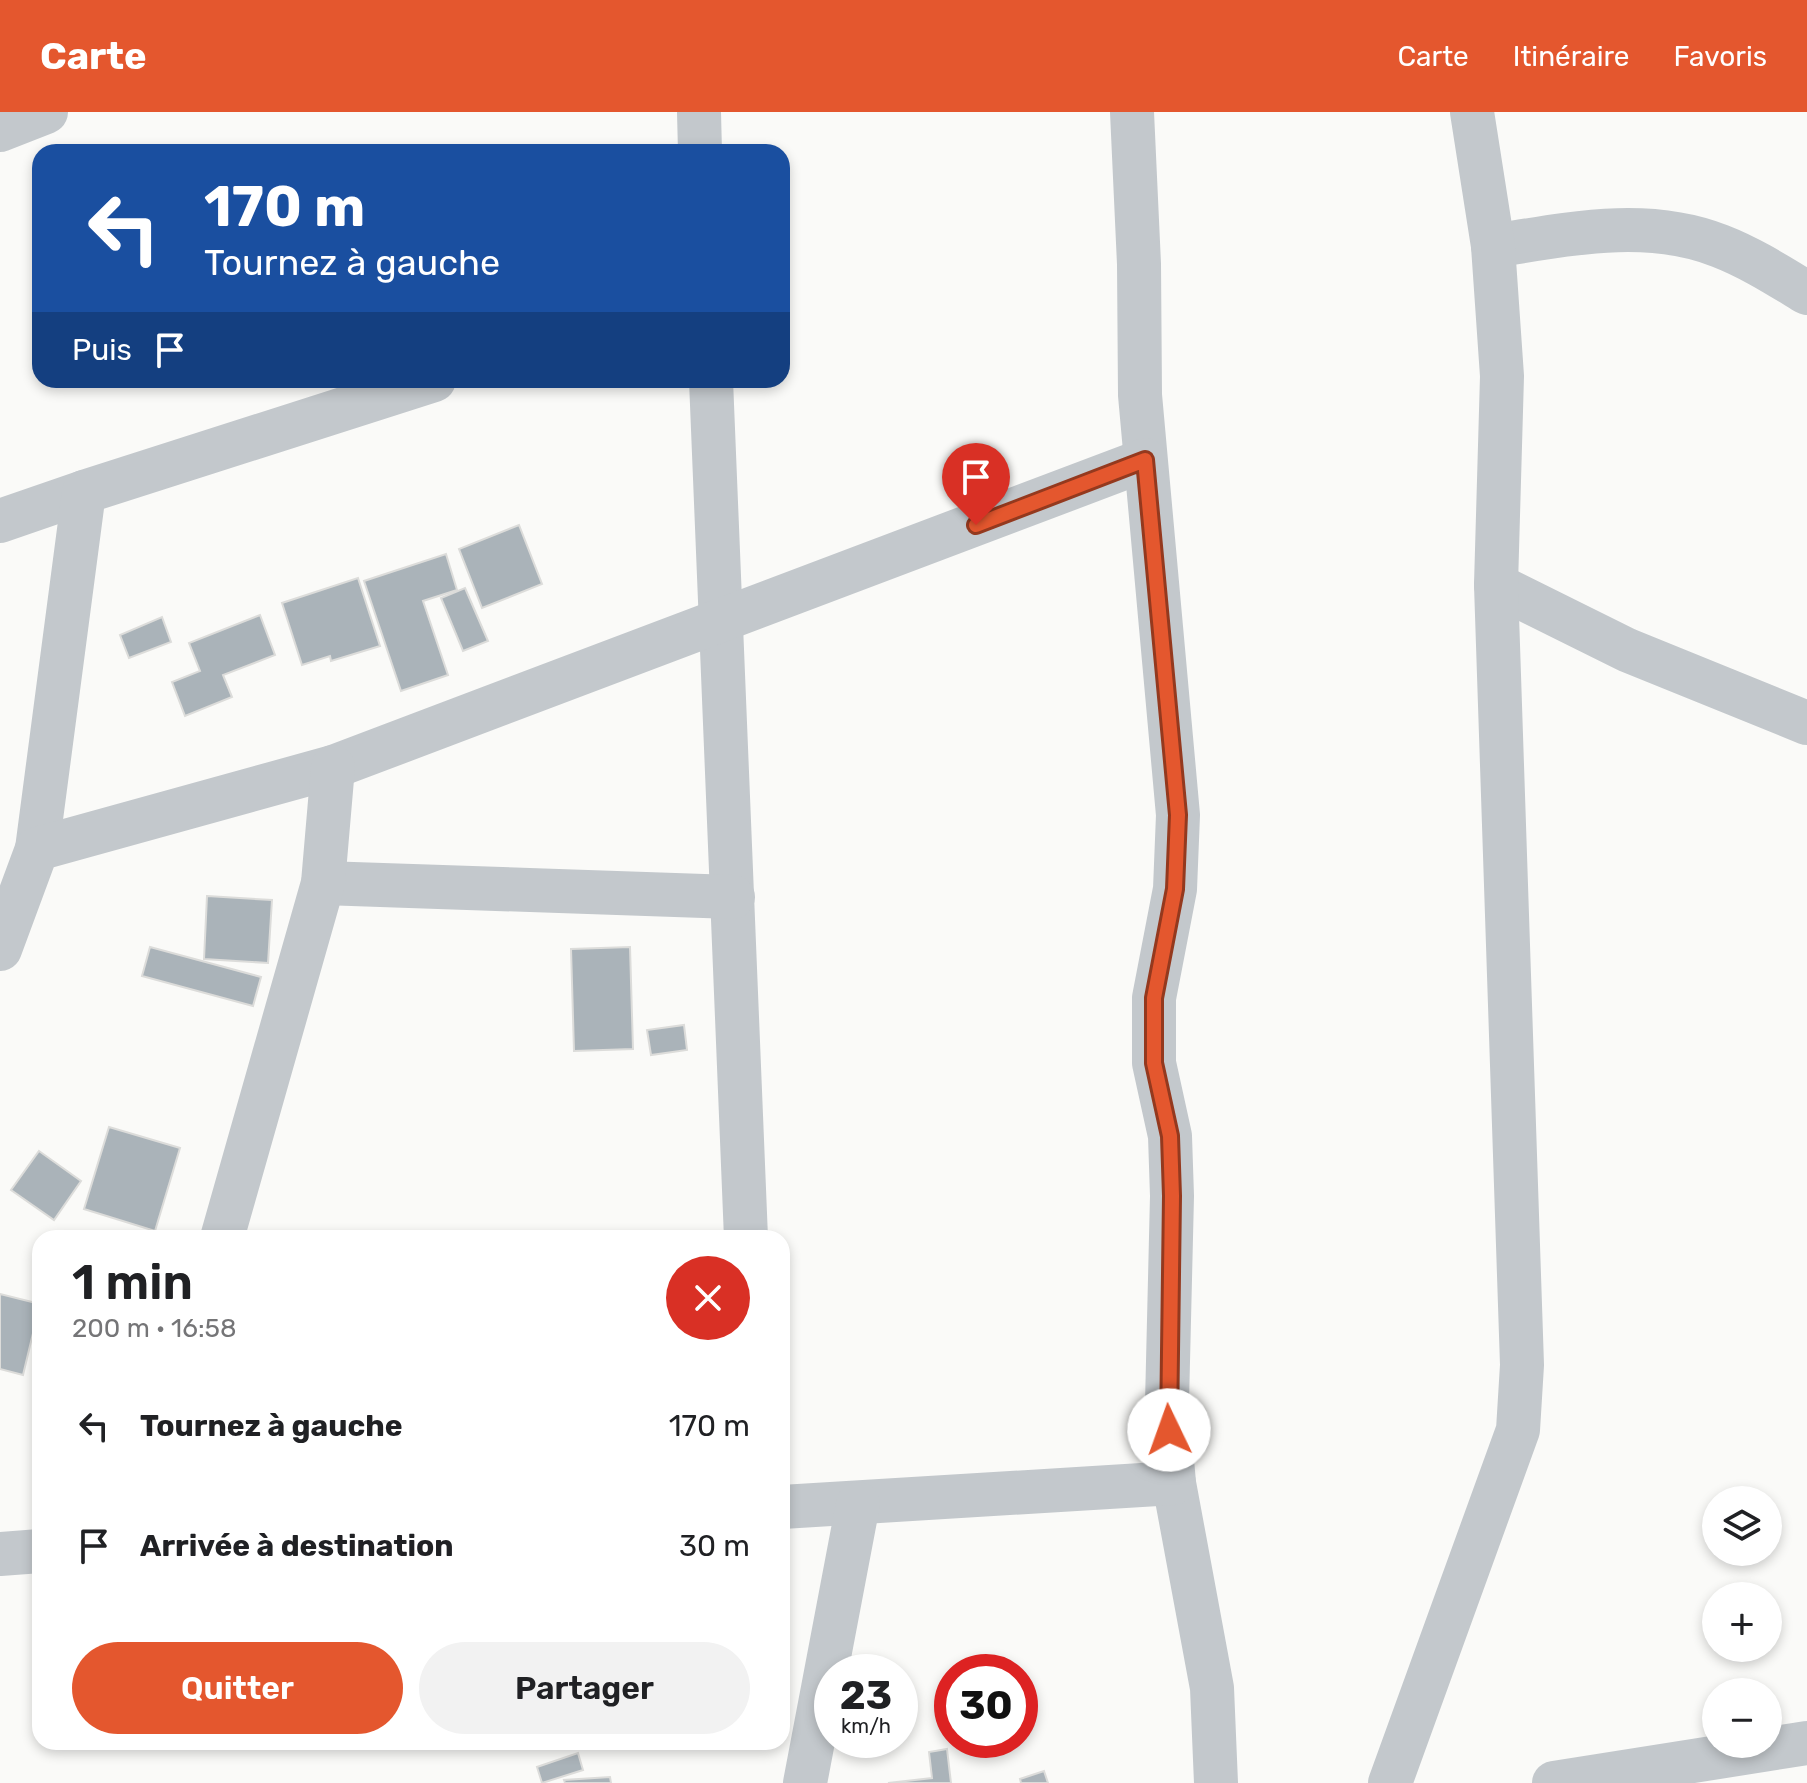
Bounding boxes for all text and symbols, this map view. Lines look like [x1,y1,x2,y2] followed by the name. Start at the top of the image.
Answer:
[40,33,147,79] text: Carte
[1397,40,1469,73] text: Carte
[1513,40,1630,73] text: Itinéraire
[1674,40,1767,73] text: Favoris
[204,174,365,240] text: 170 m
[72,176,176,280] icon: left
[204,241,500,284] text: Tournez à gauche
[148,328,192,372] icon: arrive
[72,332,132,368] text: Puis
[942,443,1010,525] pin
[954,455,998,499] icon: arrive
[72,1254,193,1311] text: 1 min
[666,1256,750,1340] button: close
[72,1313,237,1344] text: 200 m · 16:58
[1127,1388,1211,1472] position arrow
[72,1404,116,1448] icon: left
[140,1408,403,1444] text: Tournez à gauche
[669,1408,750,1444] text: 170 m
[1702,1486,1782,1758] map controls
[1702,1486,1782,1566] button: layers
[72,1524,116,1568] icon: arrive
[140,1528,454,1564] text: Arrivée à destination
[679,1528,750,1564] text: 30 m
[1702,1582,1782,1662] button: +
[72,1642,403,1734] button: Quitter
[419,1642,750,1734] button: Partager
[934,1654,1038,1758] speed limit sign: 30
[840,1672,892,1719] text: 23
[1702,1678,1782,1758] button: −
[841,1714,891,1738] text: km/h

